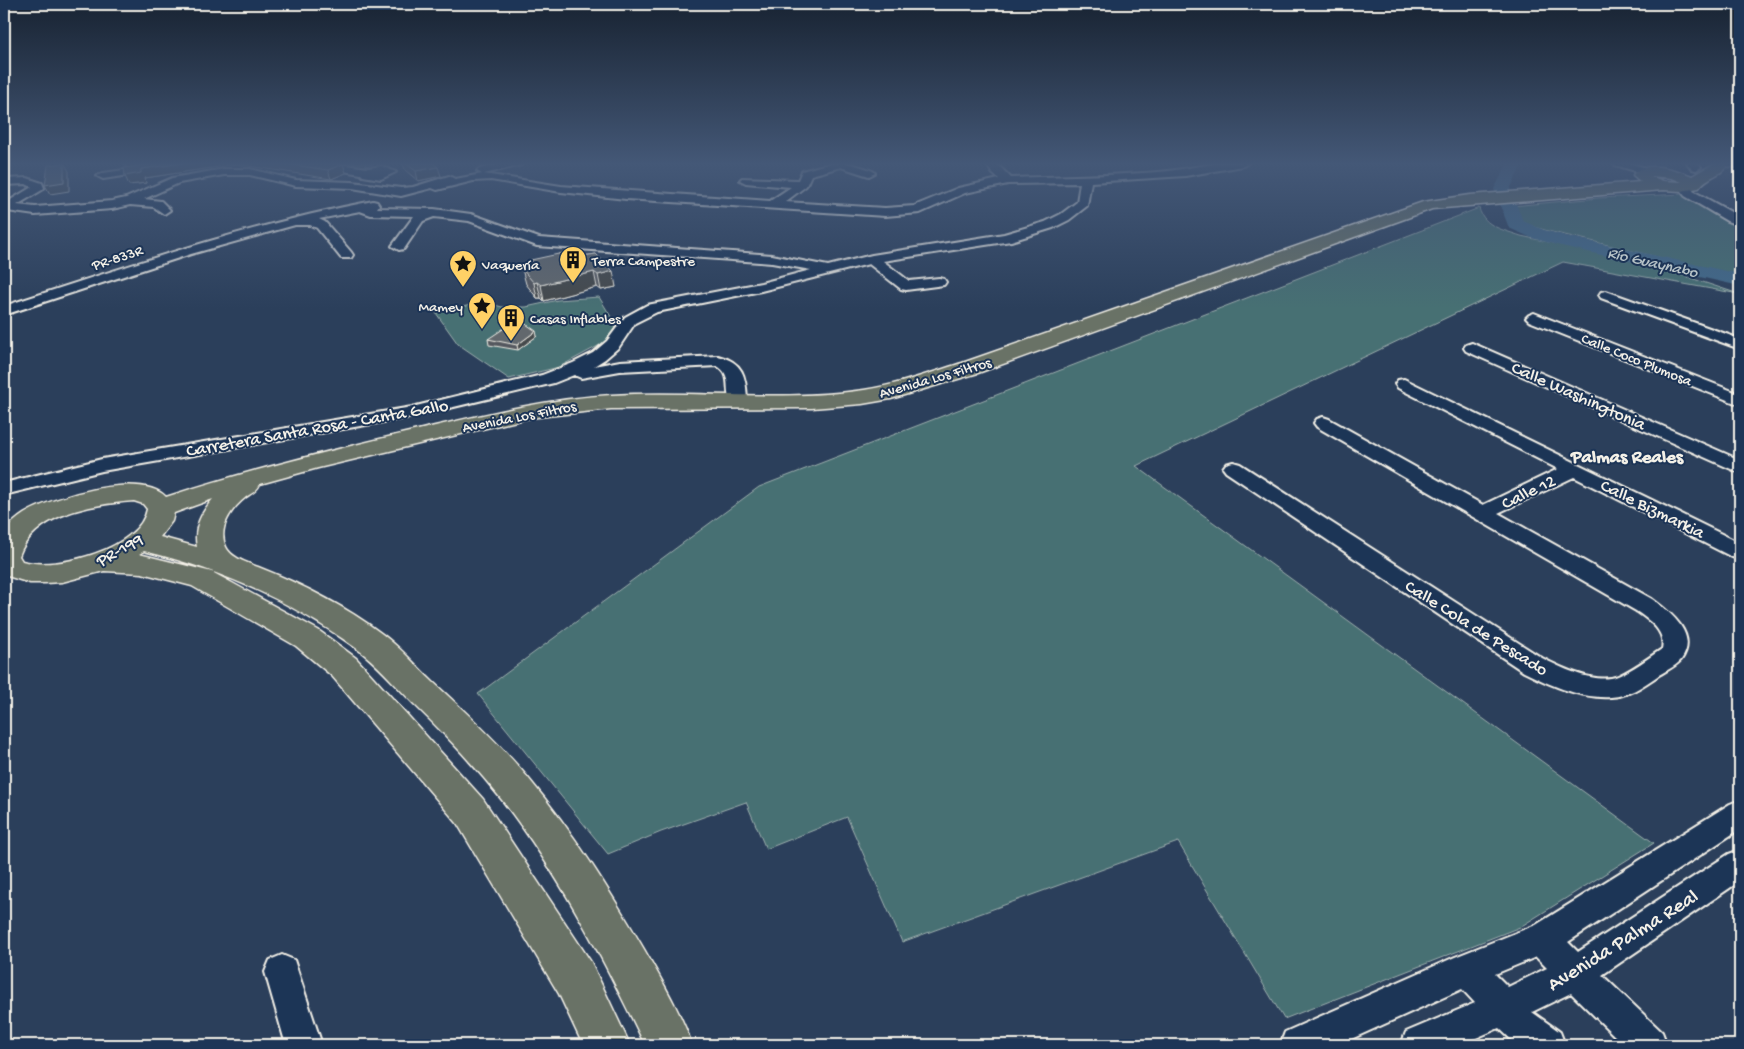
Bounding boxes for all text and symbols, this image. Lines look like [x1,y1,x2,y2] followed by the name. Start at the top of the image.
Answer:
[89,242,146,276] street label: PR-833R
[558,245,588,284] building icon: Terra Campestre
[1605,245,1700,284] water label: Río Guaynabo
[448,249,478,288] place icon: Vaquería
[591,253,695,271] place label: Terra Campestre
[481,257,540,275] place label: Vaquería
[467,291,497,330] place icon: Mamey
[418,299,464,317] place label: Mamey
[496,303,526,342] building icon: Casas Inflables
[530,311,621,329] place label: Casas Inflables
[1578,330,1695,391] street label: Calle Coco Plumosa
[878,354,994,404] street label: Avenida Los Filtros
[1508,358,1649,437] street label: Calle Washingtonia
[185,396,450,463] street label: Carretera Santa Rosa - Canta Gallo
[461,398,578,438] street label: Avenida Los Filtros
[1570,447,1684,470] district label: Palmas Reales
[1499,471,1560,515] street label: Calle 12
[1596,476,1708,545] street label: Calle Bizmarkia
[92,530,147,573] street label: PR-199
[1400,577,1551,682] street label: Calle Cola de Pescado
[1544,885,1704,999] street label: Avenida Palma Real

